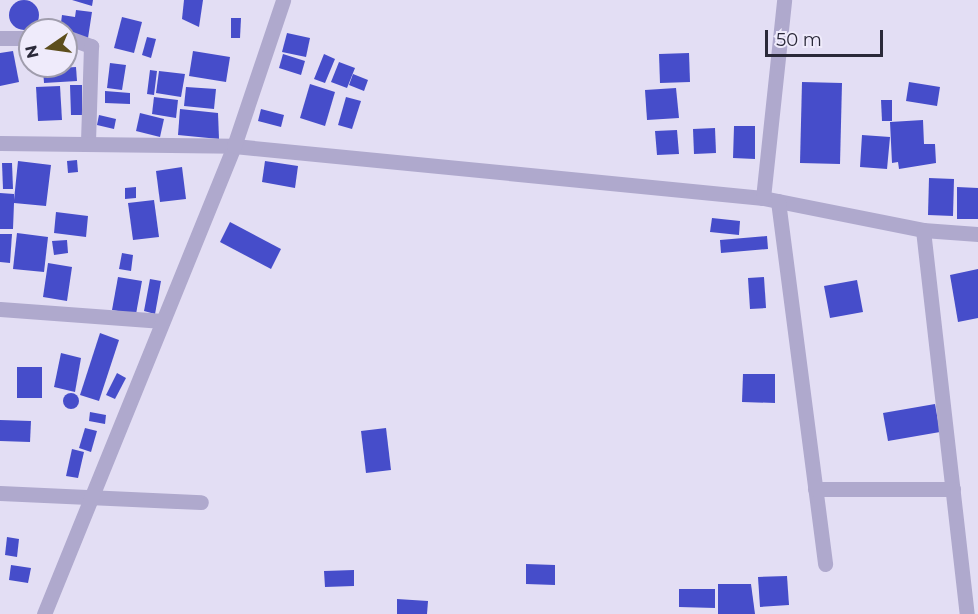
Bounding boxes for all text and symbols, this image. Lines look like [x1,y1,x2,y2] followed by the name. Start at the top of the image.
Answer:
[18,18,78,78] north arrow
[768,18,886,56] scale bar
[776,29,822,51] text: 50 m
[21,43,43,60] text: N

